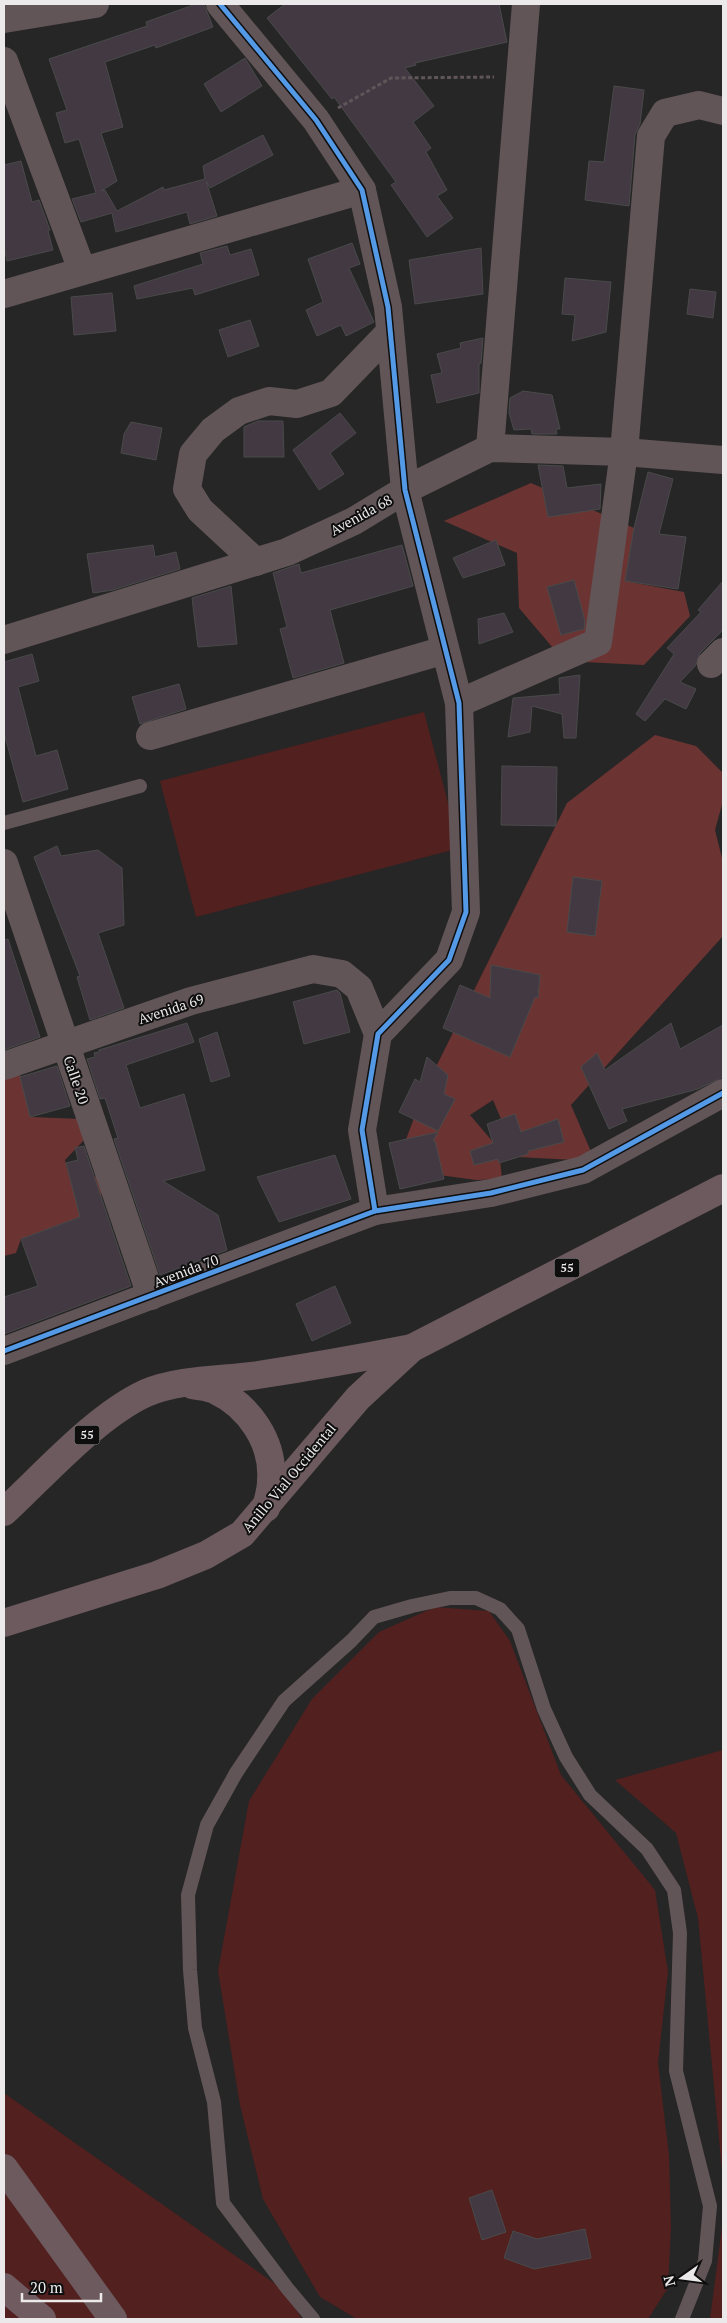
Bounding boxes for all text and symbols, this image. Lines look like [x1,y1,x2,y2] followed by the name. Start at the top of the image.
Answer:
[326,490,395,539] street label: Avenida 68
[136,989,206,1028] street label: Avenida 69
[59,1053,94,1107] street label: Calle 20
[151,1249,221,1292] street label: Avenida 70
[554,1258,580,1278] road number: 55
[237,1419,340,1536] street label: Anillo Vial Occidental
[74,1426,100,1444] road number: 55
[657,2253,707,2303] north arrow
[22,2270,101,2302] scale bar
[658,2273,679,2289] text: N
[30,2277,63,2297] text: 20 m

